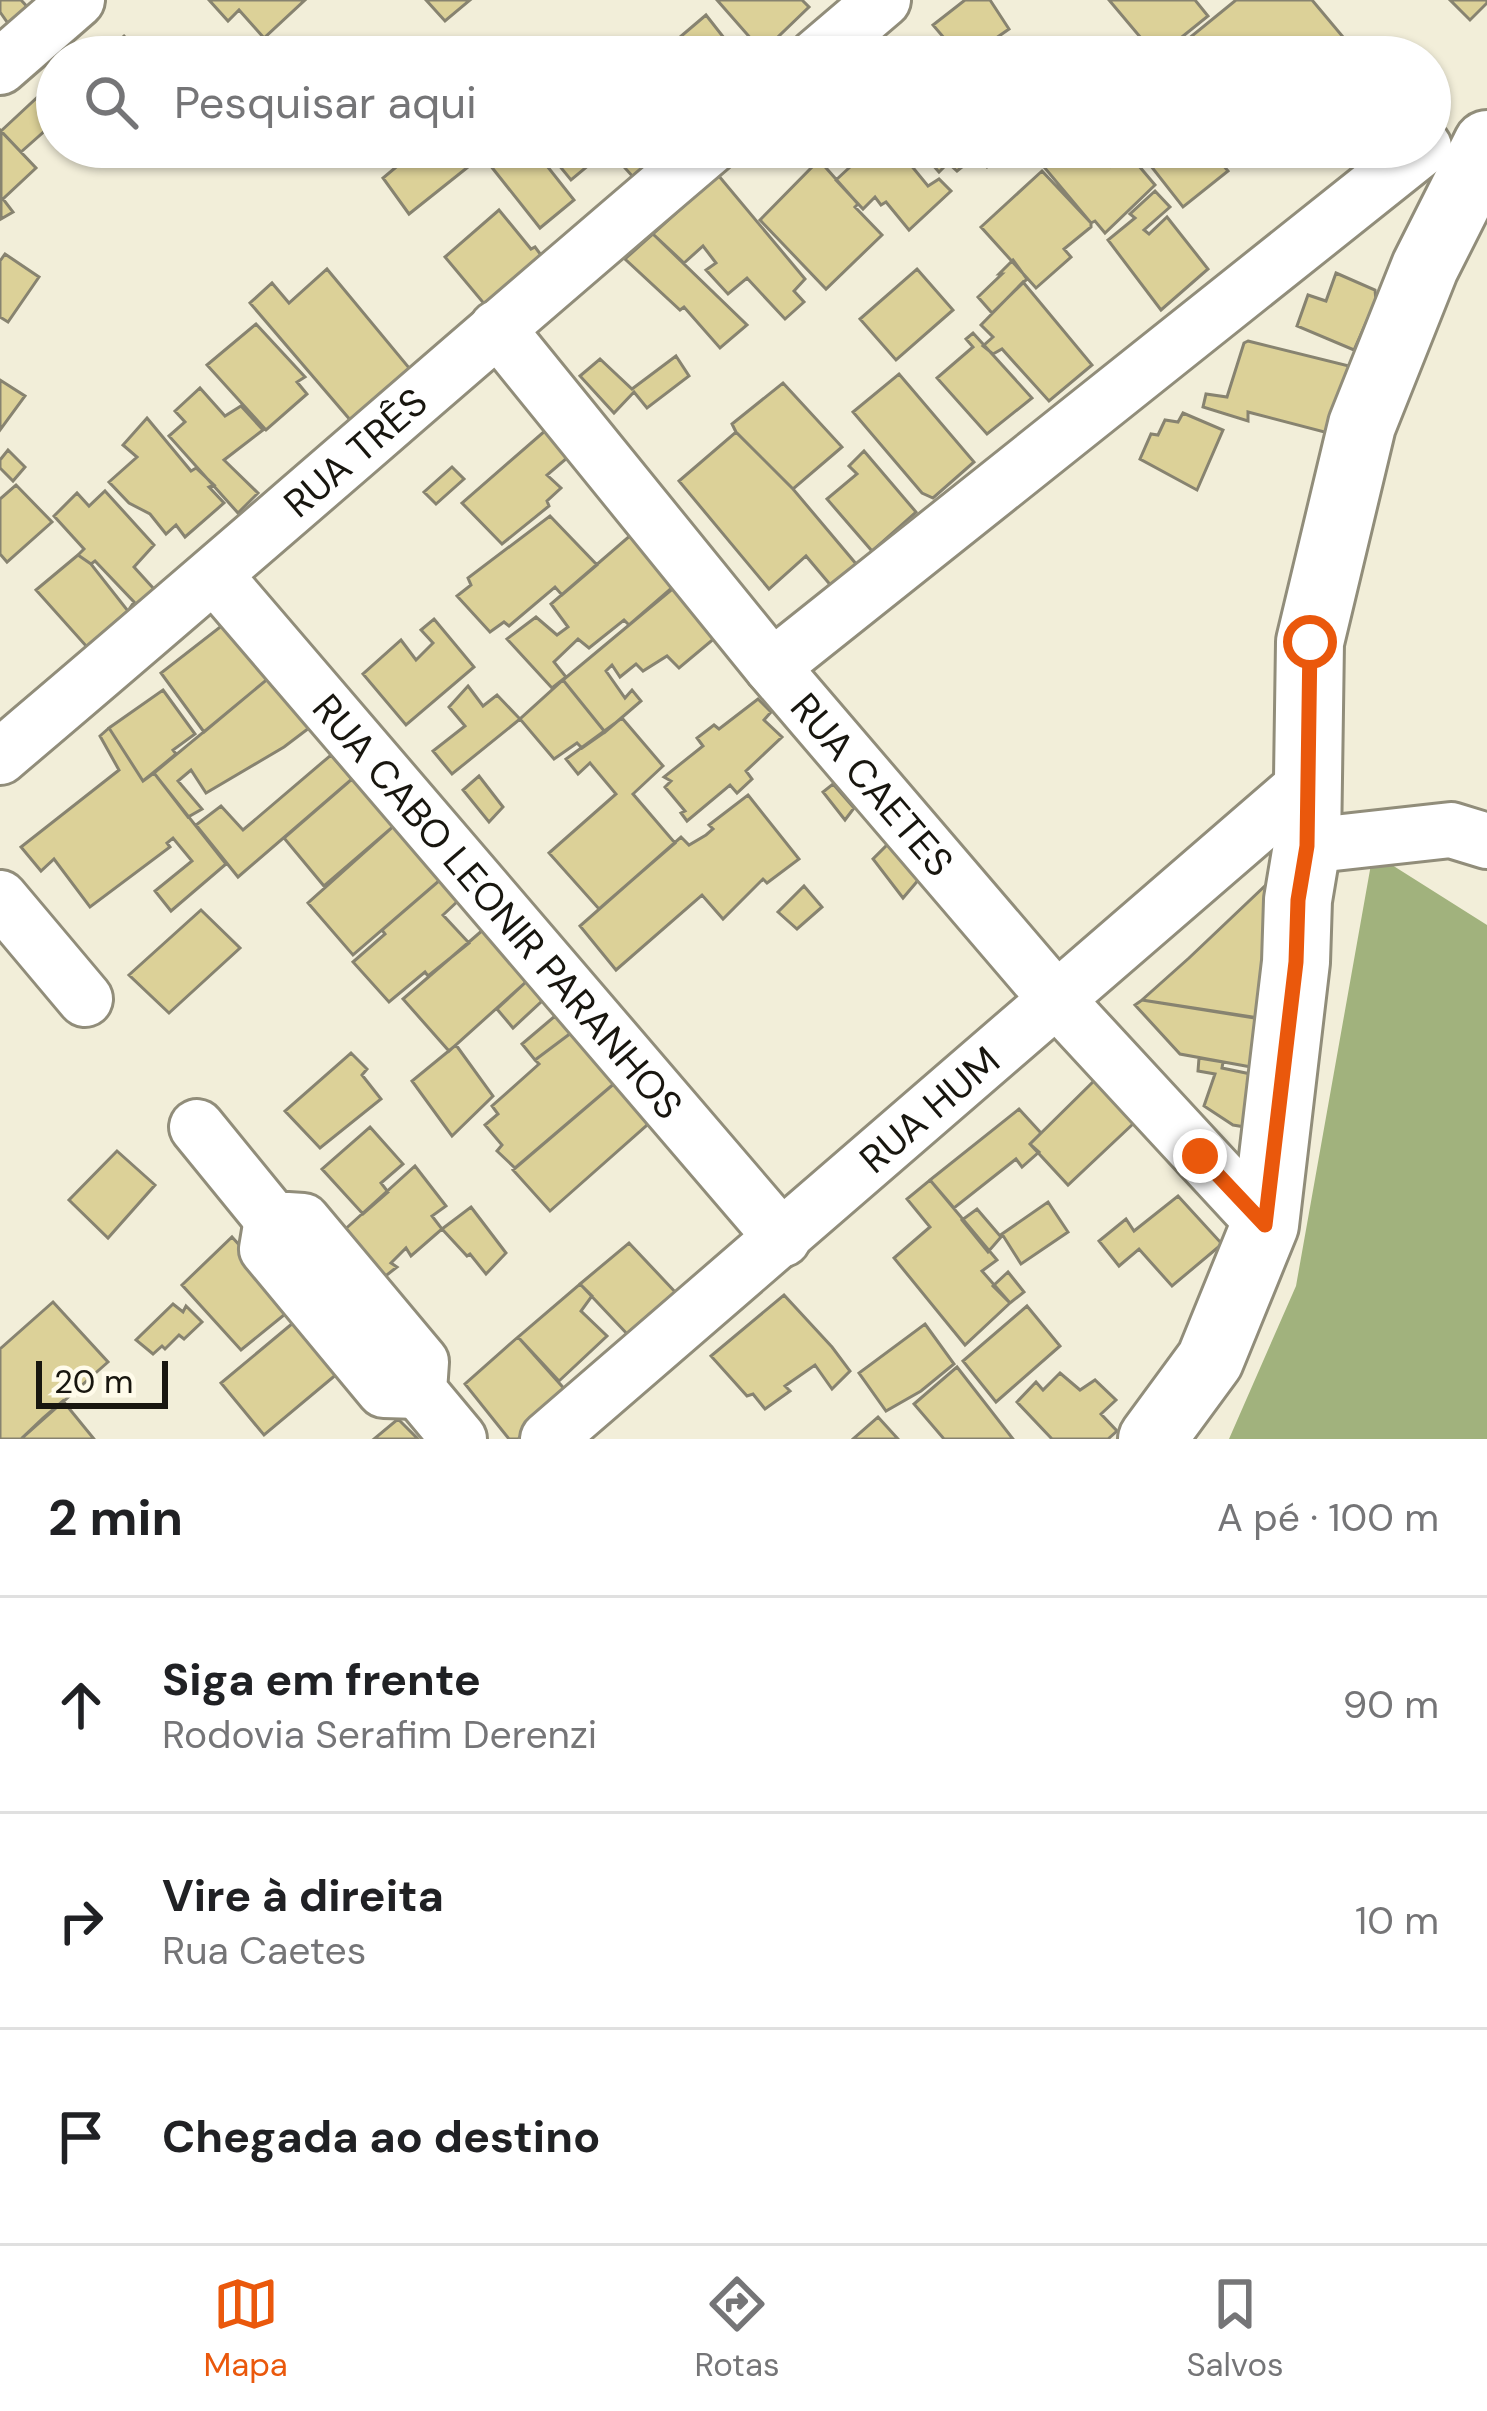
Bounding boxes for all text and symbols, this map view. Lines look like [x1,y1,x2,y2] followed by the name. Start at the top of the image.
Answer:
[36,36,1451,168] search box
[78,69,144,135] icon: search
[174,73,477,132] text: Pesquisar aqui
[273,376,437,528] street label: RUA TRÊS
[1283,615,1337,669] route start
[780,682,965,887] street label: RUA CAETES
[302,683,694,1130] street label: RUA CABO LEONIR PARANHOS
[849,1035,1010,1184] street label: RUA HUM
[1173,1129,1227,1183] route end
[36,1355,168,1408] scale bar
[54,1360,133,1403] text: 20 m
[48,1484,183,1551] text: 2 min
[1217,1492,1439,1543] text: A pé · 100 m
[162,1650,481,1709] text: Siga em frente
[48,1672,114,1738] icon: ahead
[1343,1679,1439,1730] text: 90 m
[162,1709,597,1760] text: Rodovia Serafim Derenzi
[162,1866,444,1925] text: Vire à direita
[48,1888,114,1954] icon: right
[1355,1895,1439,1946] text: 10 m
[162,1925,366,1976] text: Rua Caetes
[48,2104,114,2170] icon: arrive
[162,2107,600,2166] text: Chegada ao destino
[203,2271,288,2386] tab: Mapa
[695,2271,780,2386] tab: Rotas
[1186,2271,1284,2386] tab: Salvos

